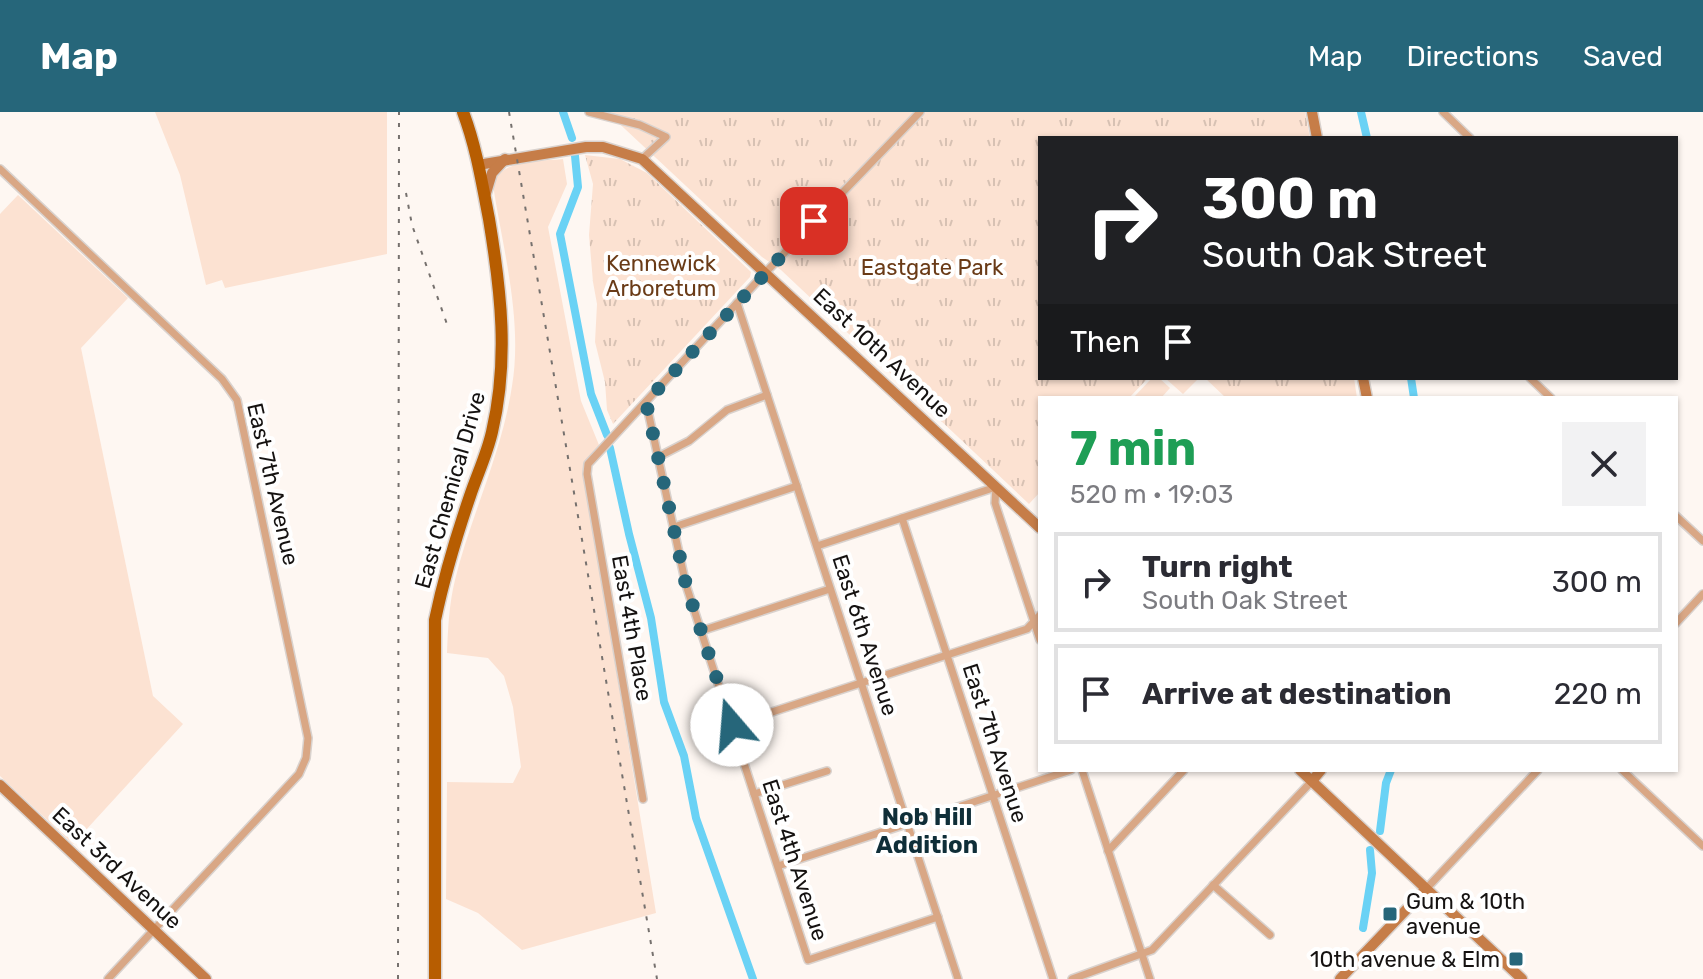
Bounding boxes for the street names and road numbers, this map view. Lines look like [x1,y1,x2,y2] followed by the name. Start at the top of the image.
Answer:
[808,282,956,424] street label: East 10th Avenue
[409,388,491,592] street label: East Chemical Drive
[241,400,305,568] street label: East 7th Avenue
[826,551,904,719] street label: East 6th Avenue
[606,553,658,703] street label: East 4th Place
[957,660,1033,826] street label: East 7th Avenue
[756,776,834,944] street label: East 4th Avenue
[47,801,187,935] street label: East 3rd Avenue

